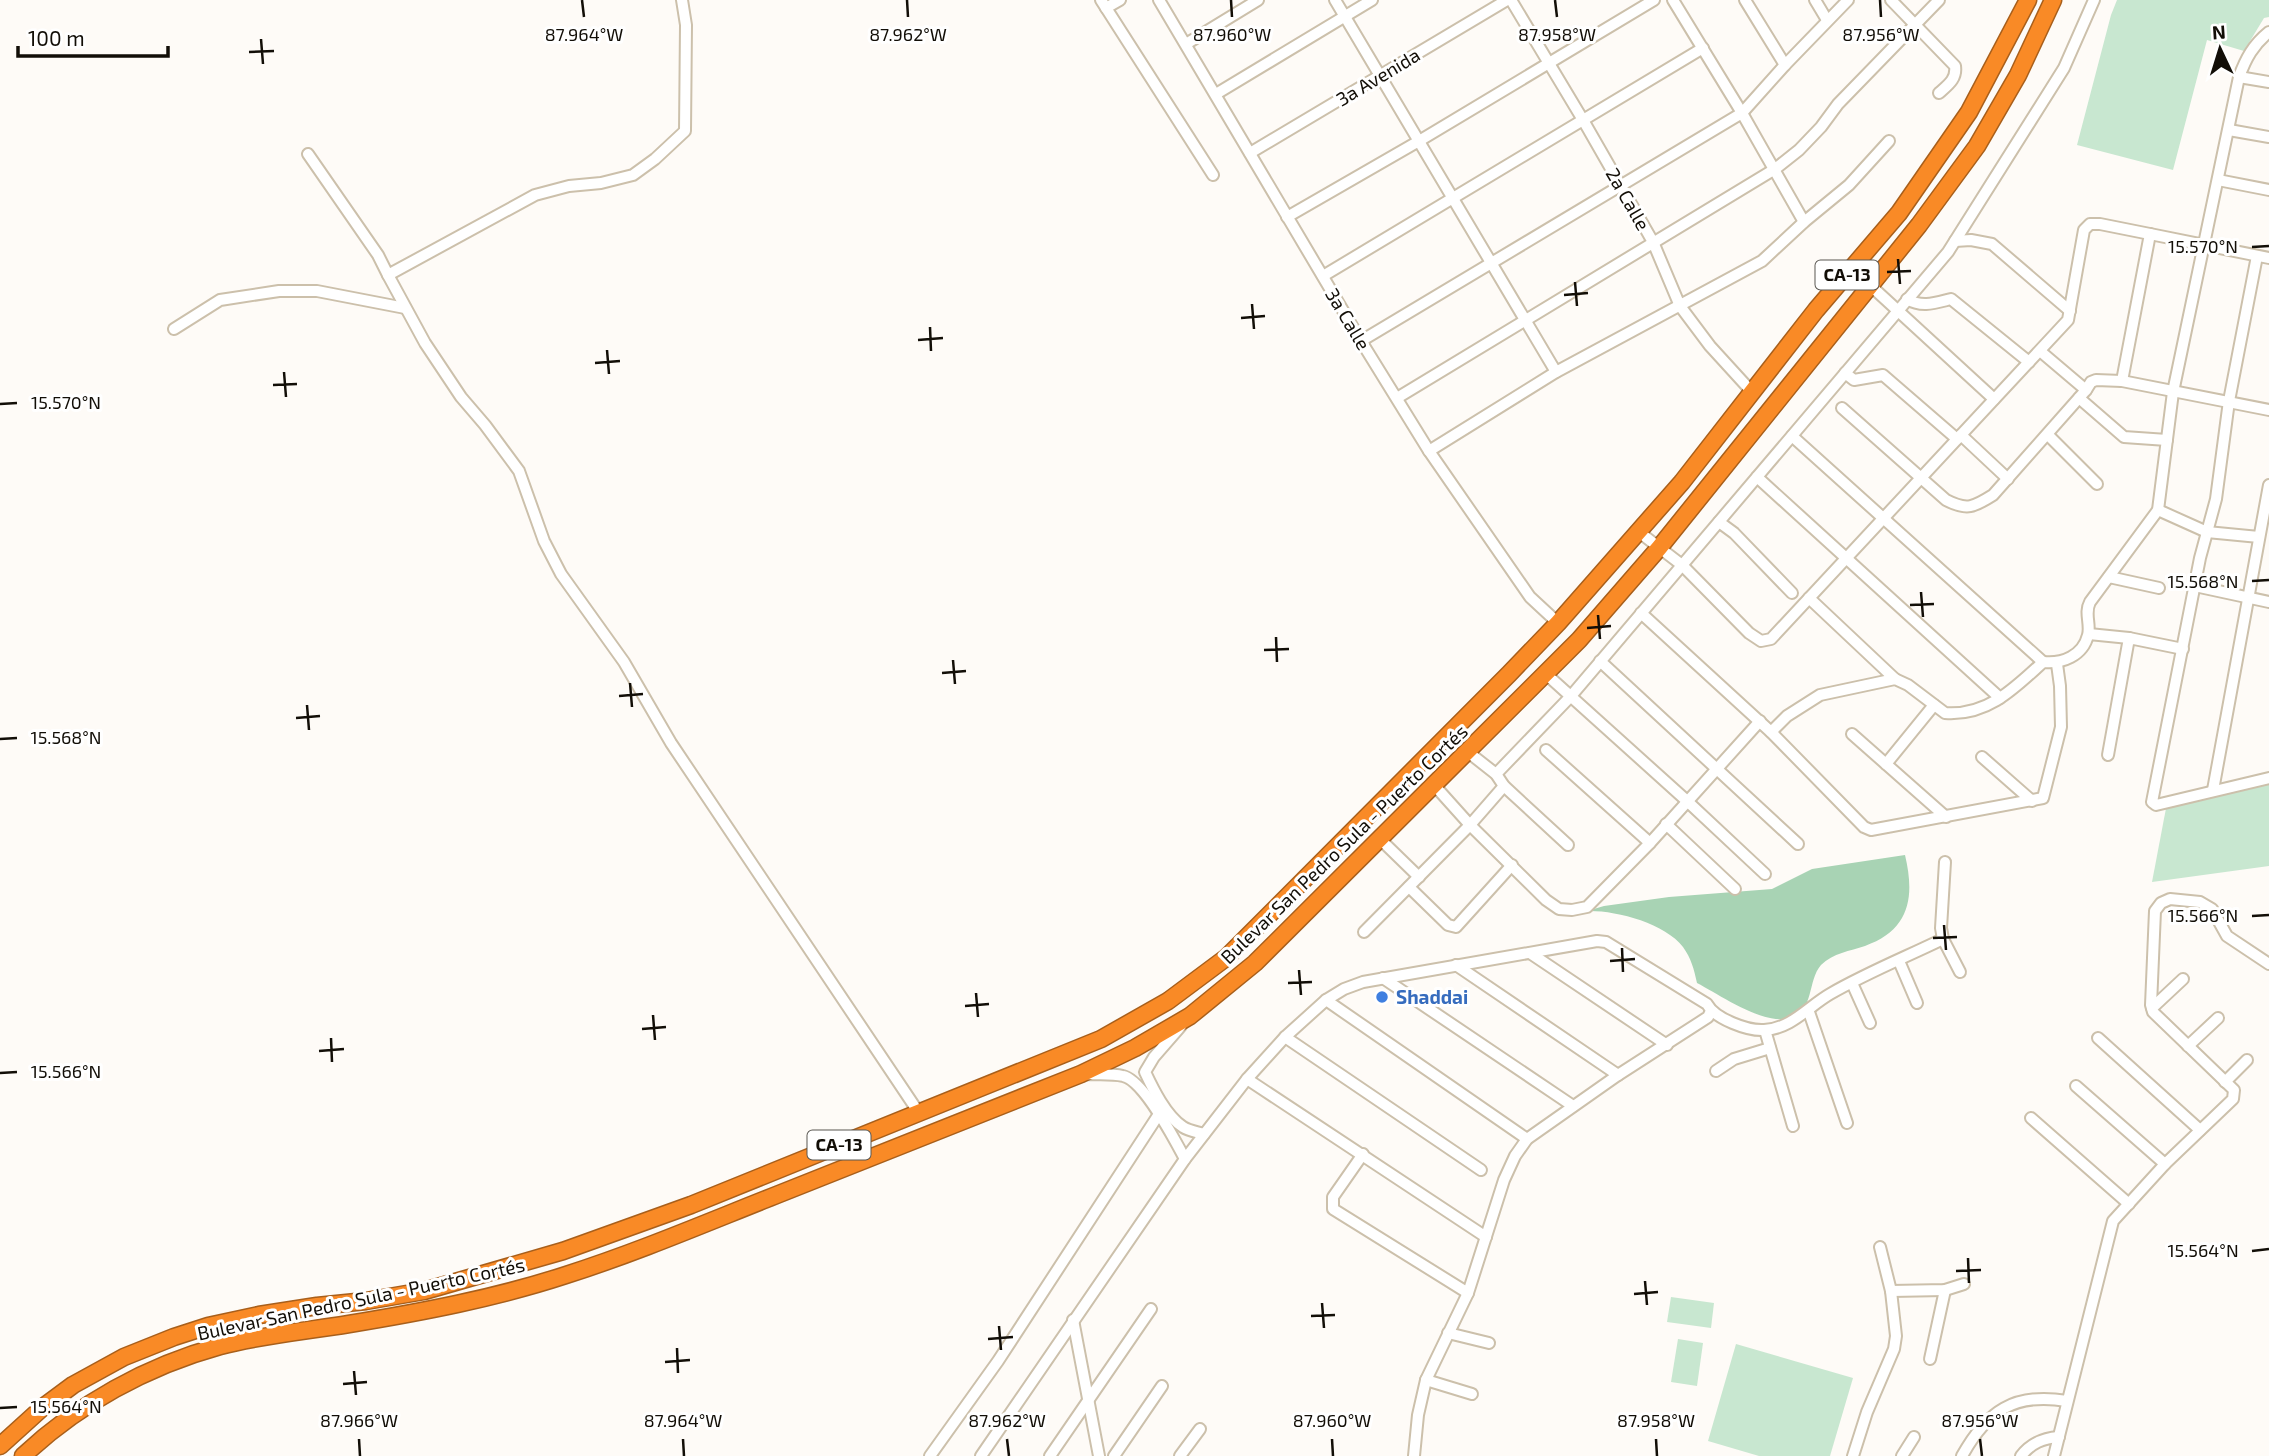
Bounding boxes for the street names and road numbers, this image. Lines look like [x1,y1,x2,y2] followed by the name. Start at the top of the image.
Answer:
[1332,43,1424,110] street label: 3a Avenida
[1601,164,1655,234] street label: 2a Calle
[1815,260,1878,290] road number: CA-13
[1321,284,1376,354] street label: 3a Calle
[1215,719,1472,968] street label: Bulevar San Pedro Sula - Puerto Cortés
[808,1130,870,1160] road number: CA-13
[195,1253,527,1345] street label: Bulevar San Pedro Sula - Puerto Cortés

